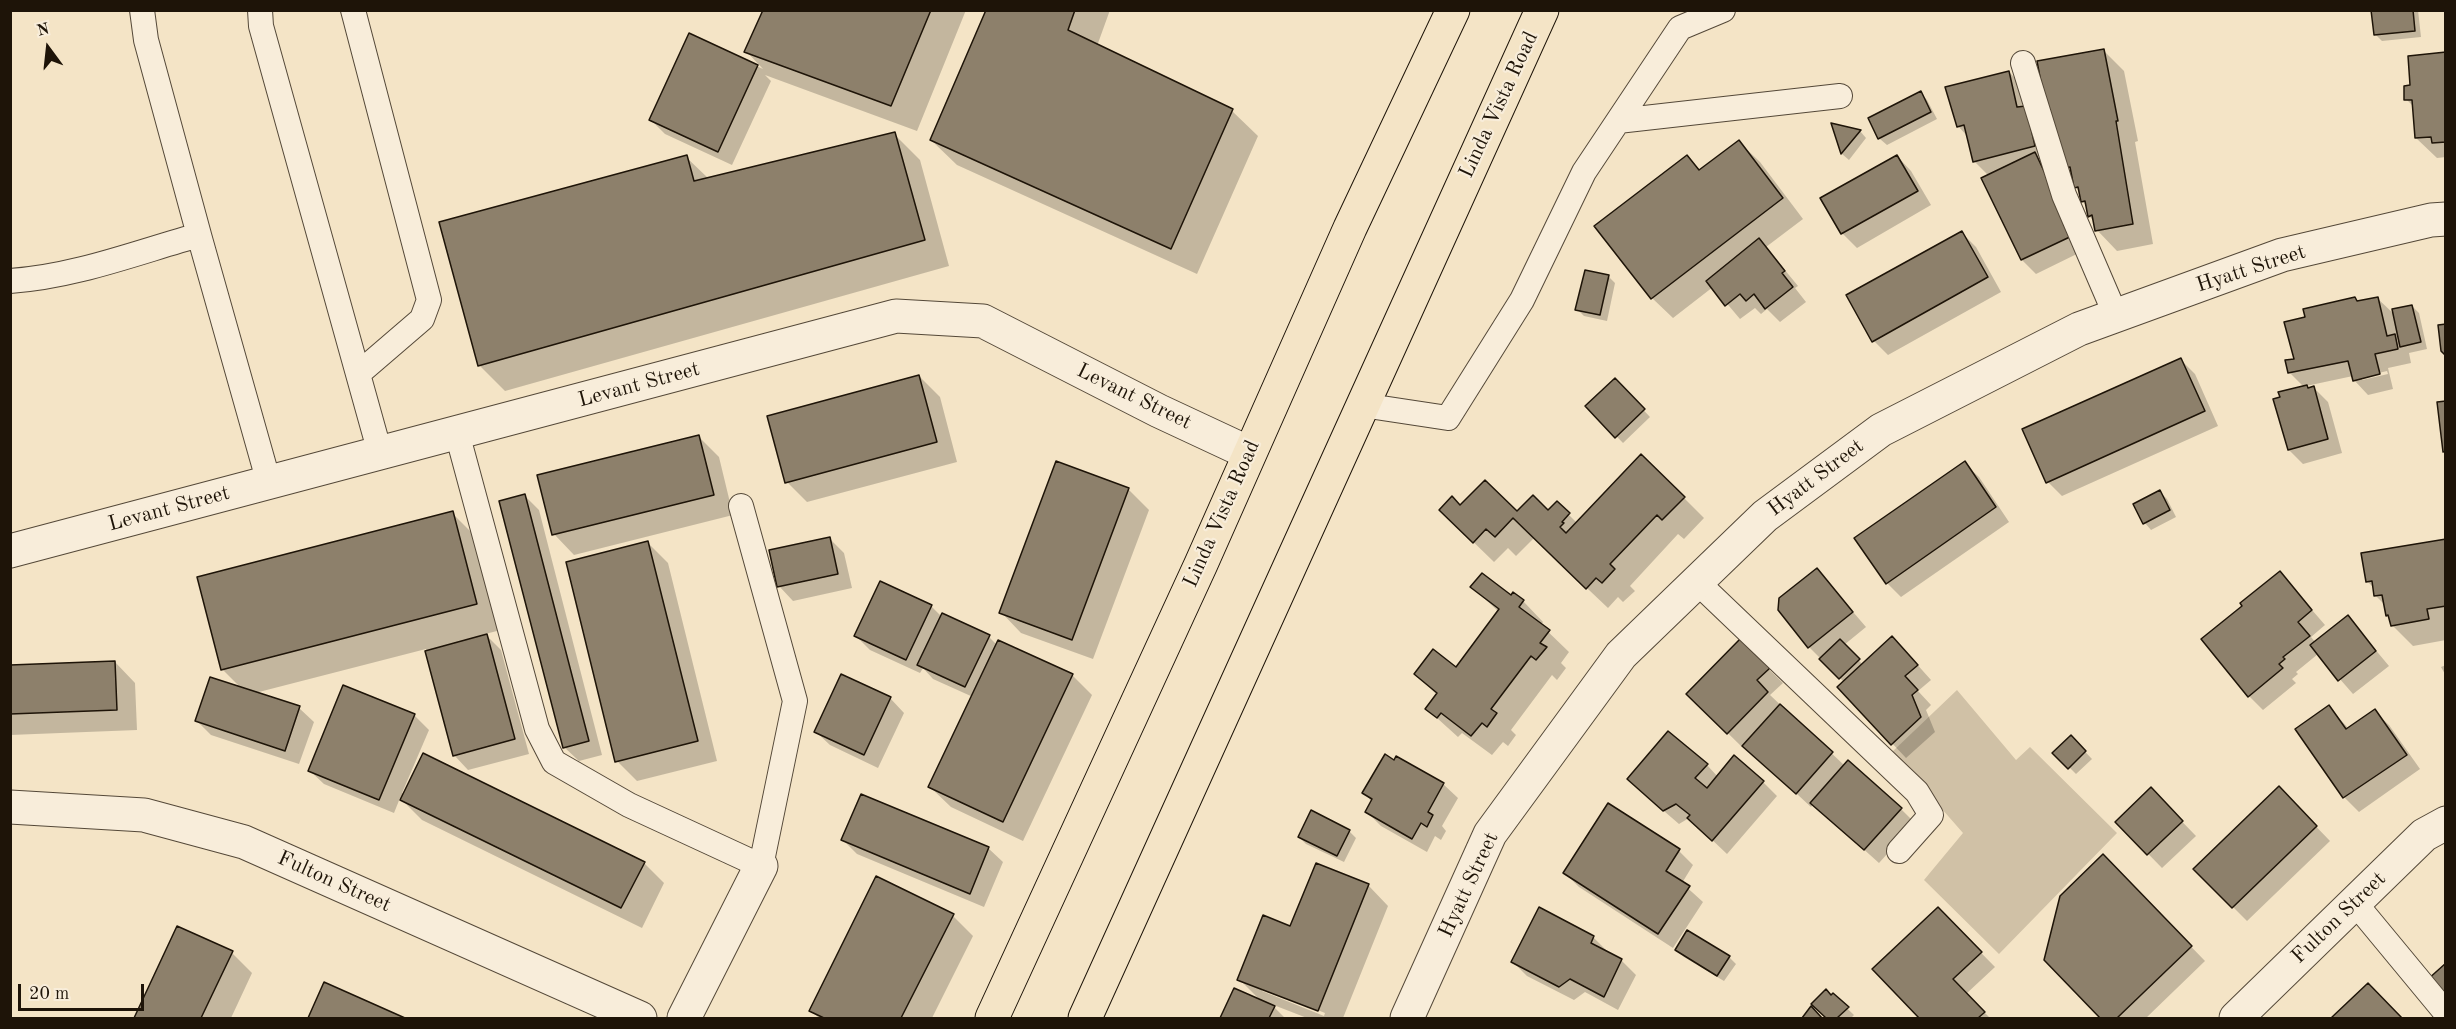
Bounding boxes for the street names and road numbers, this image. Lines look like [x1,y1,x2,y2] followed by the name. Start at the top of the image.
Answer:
[1454,28,1544,182] street label: Linda Vista Road
[2193,239,2309,299] street label: Hyatt Street
[575,357,703,413] street label: Levant Street
[1072,358,1196,436] street label: Levant Street
[1763,434,1869,522] street label: Hyatt Street
[1178,436,1266,592] street label: Linda Vista Road
[105,481,233,537] street label: Levant Street
[1434,828,1504,942] street label: Hyatt Street
[273,846,395,918] street label: Fulton Street
[2286,867,2392,969] street label: Fulton Street

